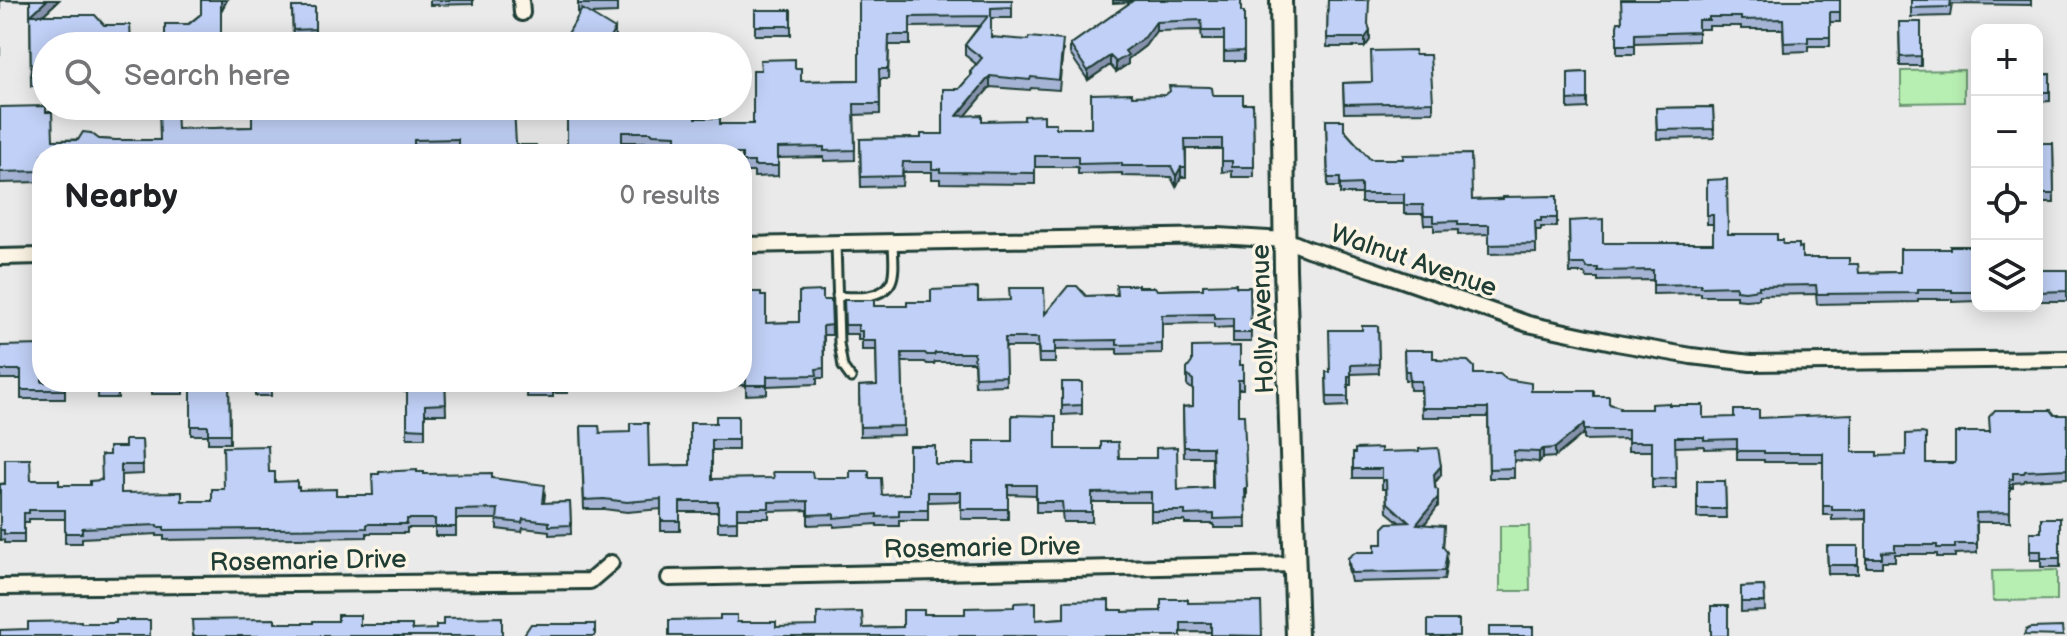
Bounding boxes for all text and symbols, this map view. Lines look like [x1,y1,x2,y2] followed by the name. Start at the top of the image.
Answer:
[1971,24,2043,312] map controls
[1971,24,2043,96] button: +
[32,32,752,120] search box
[60,54,104,98] icon: search
[124,58,290,94] text: Search here
[1971,96,2043,168] button: −
[1971,168,2043,240] button: locate
[64,176,178,217] text: Nearby
[620,181,720,212] text: 0 results
[1326,218,1501,304] street label: Walnut Avenue
[1971,240,2043,312] button: layers
[1245,244,1282,394] street label: Holly Avenue
[883,531,1081,566] street label: Rosemarie Drive
[209,544,407,579] street label: Rosemarie Drive

